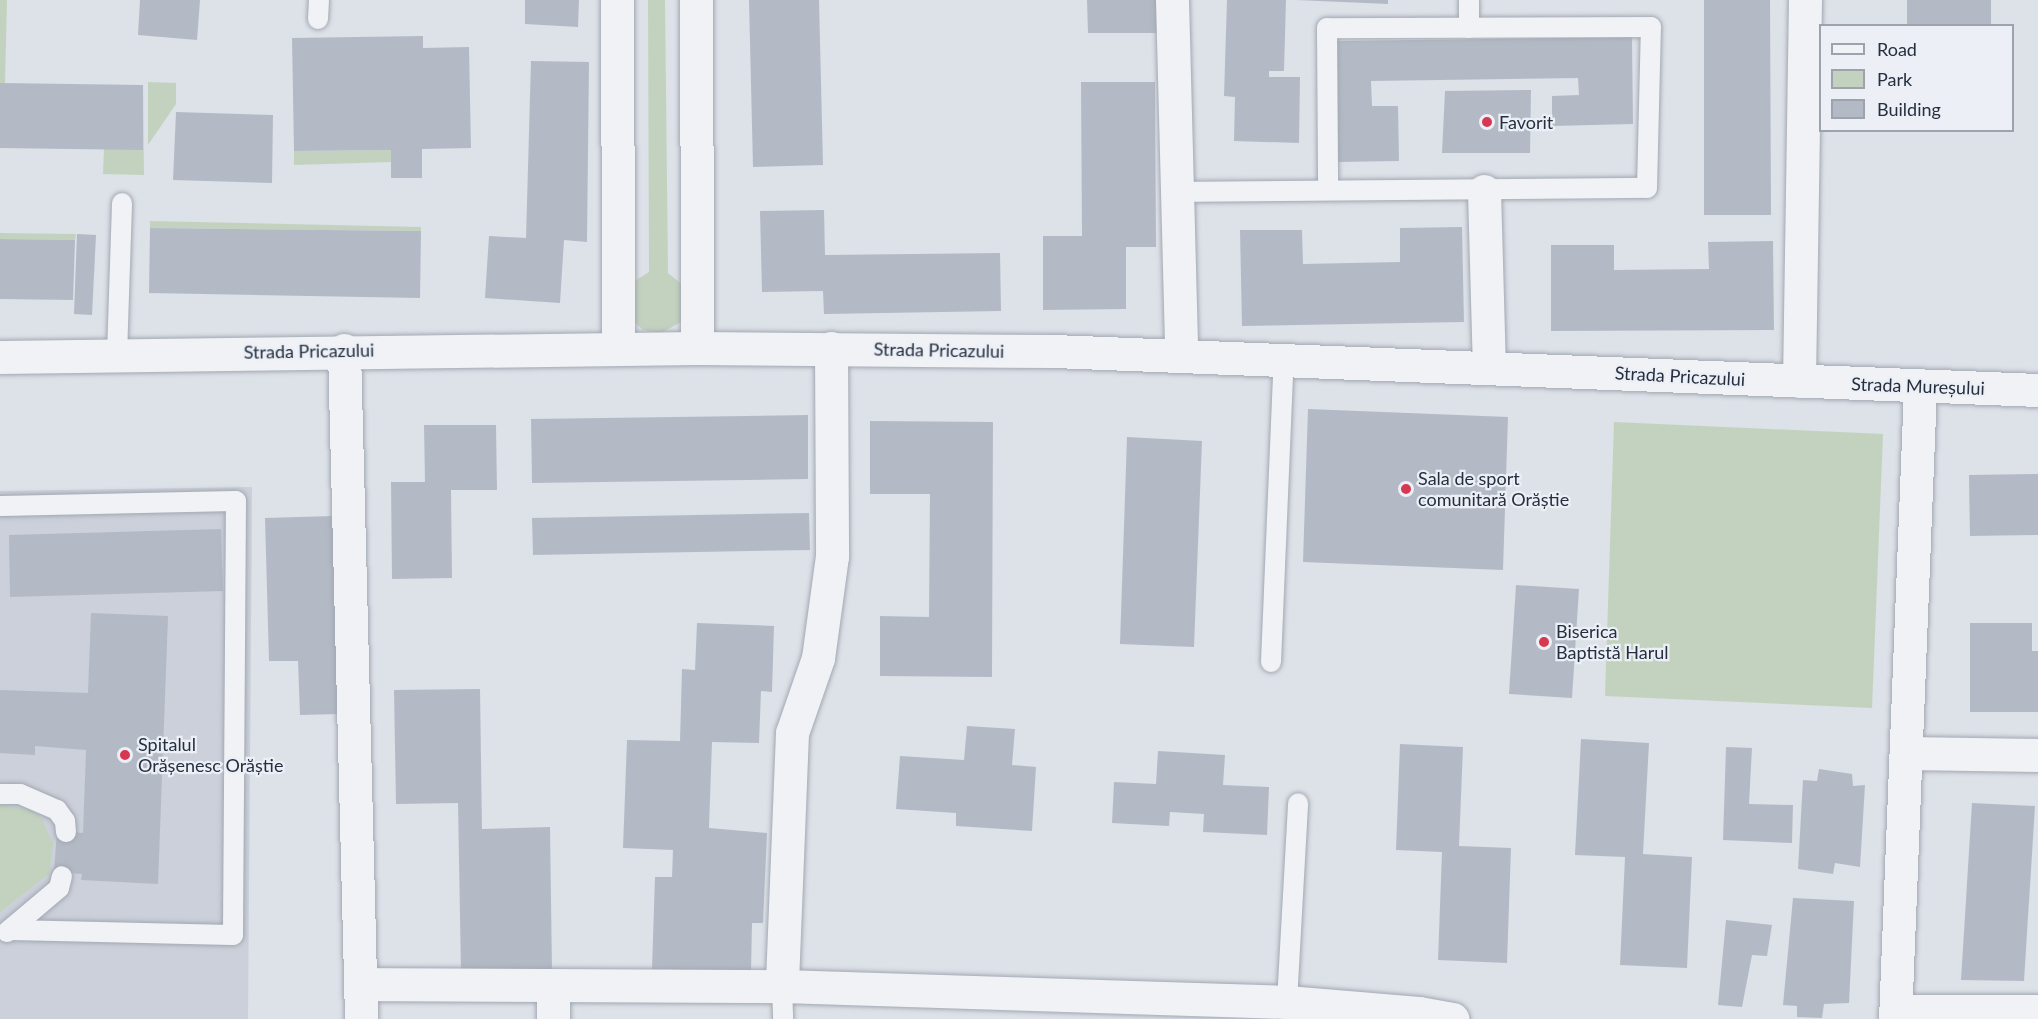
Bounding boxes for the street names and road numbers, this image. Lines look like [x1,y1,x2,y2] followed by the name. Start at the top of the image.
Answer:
[874,338,1004,362] street label: Strada Pricazului
[244,339,374,363] street label: Strada Pricazului
[1614,362,1746,390] street label: Strada Pricazului
[1851,373,1985,399] street label: Strada Mureșului

